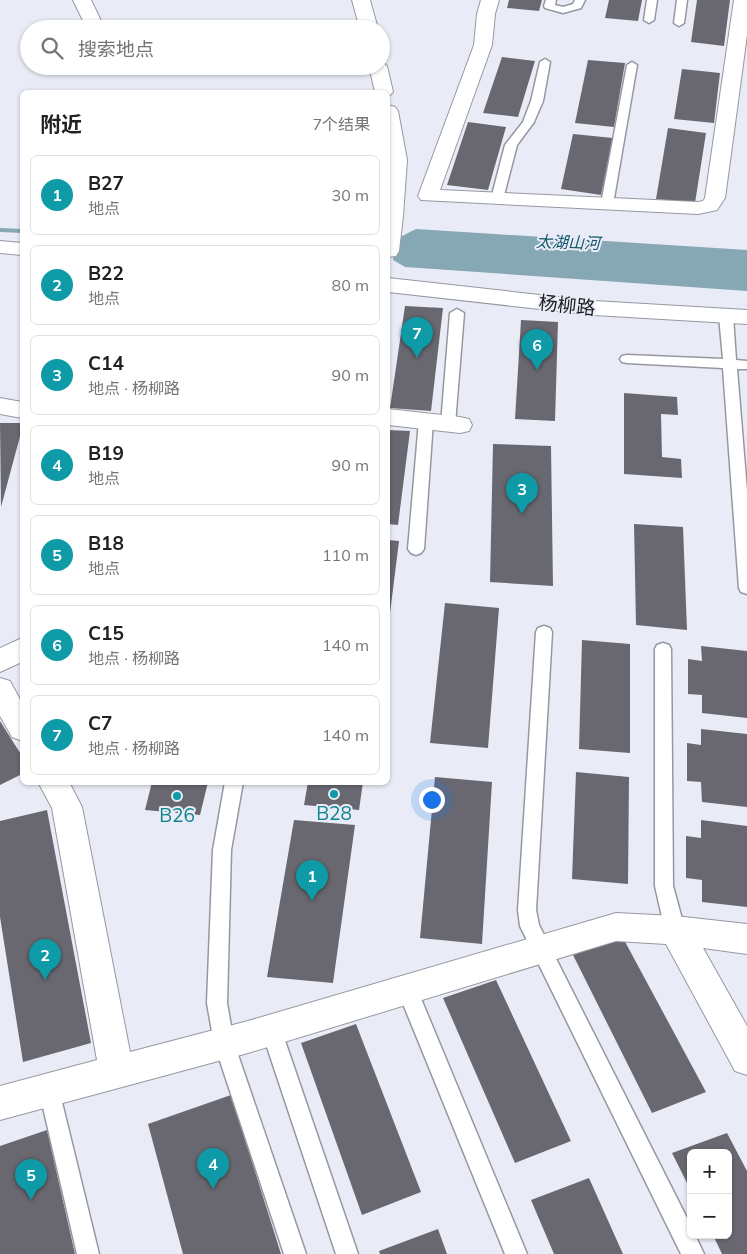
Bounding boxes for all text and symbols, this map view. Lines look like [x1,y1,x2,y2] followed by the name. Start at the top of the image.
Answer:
[20,20,390,75] search box
[38,34,66,62] icon: search
[78,37,154,61] text: 搜索地点
[40,111,82,137] text: 附近
[312,114,370,134] text: 7个结果
[88,171,124,195] text: B27
[52,185,62,205] text: 1
[332,185,369,205] text: 30 m
[88,198,120,218] text: 地点
[536,231,603,253] water label: 太湖山河
[88,261,124,285] text: B22
[52,275,62,295] text: 2
[332,275,369,295] text: 80 m
[88,288,120,308] text: 地点
[537,290,597,320] street label: 杨柳路
[401,317,433,358] pin: 7
[521,329,553,370] pin: 6
[88,351,124,375] text: C14
[52,365,62,385] text: 3
[332,365,369,385] text: 90 m
[88,378,180,398] text: 地点 · 杨柳路
[88,441,124,465] text: B19
[52,455,62,475] text: 4
[332,455,369,475] text: 90 m
[88,468,120,488] text: 地点
[506,473,538,514] pin: 3
[88,531,124,555] text: B18
[52,545,62,565] text: 5
[322,545,369,565] text: 110 m
[88,558,120,578] text: 地点
[88,621,124,645] text: C15
[52,635,62,655] text: 6
[322,635,369,655] text: 140 m
[88,648,180,668] text: 地点 · 杨柳路
[88,711,112,735] text: C7
[52,725,62,745] text: 7
[322,725,369,745] text: 140 m
[88,738,180,758] text: 地点 · 杨柳路
[419,787,445,813] your location
[328,788,340,800] marker: B28
[171,790,183,802] marker: B26
[316,801,352,825] place label: B28
[159,803,195,827] place label: B26
[296,860,328,901] pin: 1
[29,939,61,980] pin: 2
[197,1148,229,1189] pin: 4
[687,1149,732,1239] map controls
[687,1149,732,1194] button: +
[15,1159,47,1200] pin: 5
[687,1194,732,1239] button: −

